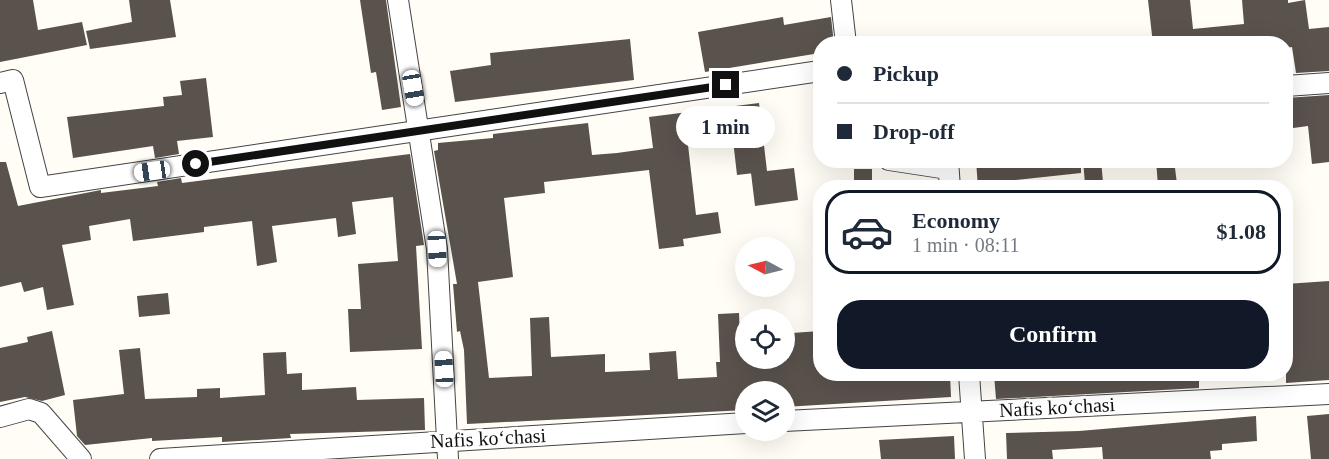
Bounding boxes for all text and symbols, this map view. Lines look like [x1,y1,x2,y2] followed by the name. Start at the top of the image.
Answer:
[873,61,939,86] text: Pickup
[401,69,425,107] car
[712,71,739,98] route end
[676,106,776,148] callout: 1 min
[701,116,750,138] text: 1 min
[873,119,954,144] text: Drop-off
[182,150,209,177] route start
[133,160,171,182] car
[840,205,894,259] icon: car
[912,208,1000,233] text: Economy
[1217,219,1266,244] text: $1.08
[427,231,447,267] car
[912,234,1020,256] text: 1 min · 08:11
[735,237,795,297] north arrow
[735,237,795,441] map controls
[837,300,1269,369] button: Confirm
[735,309,795,369] button: locate
[434,351,454,387] car
[735,381,795,441] button: layers
[998,393,1116,421] street label: Nafis koʻchasi
[429,424,547,452] street label: Nafis koʻchasi

